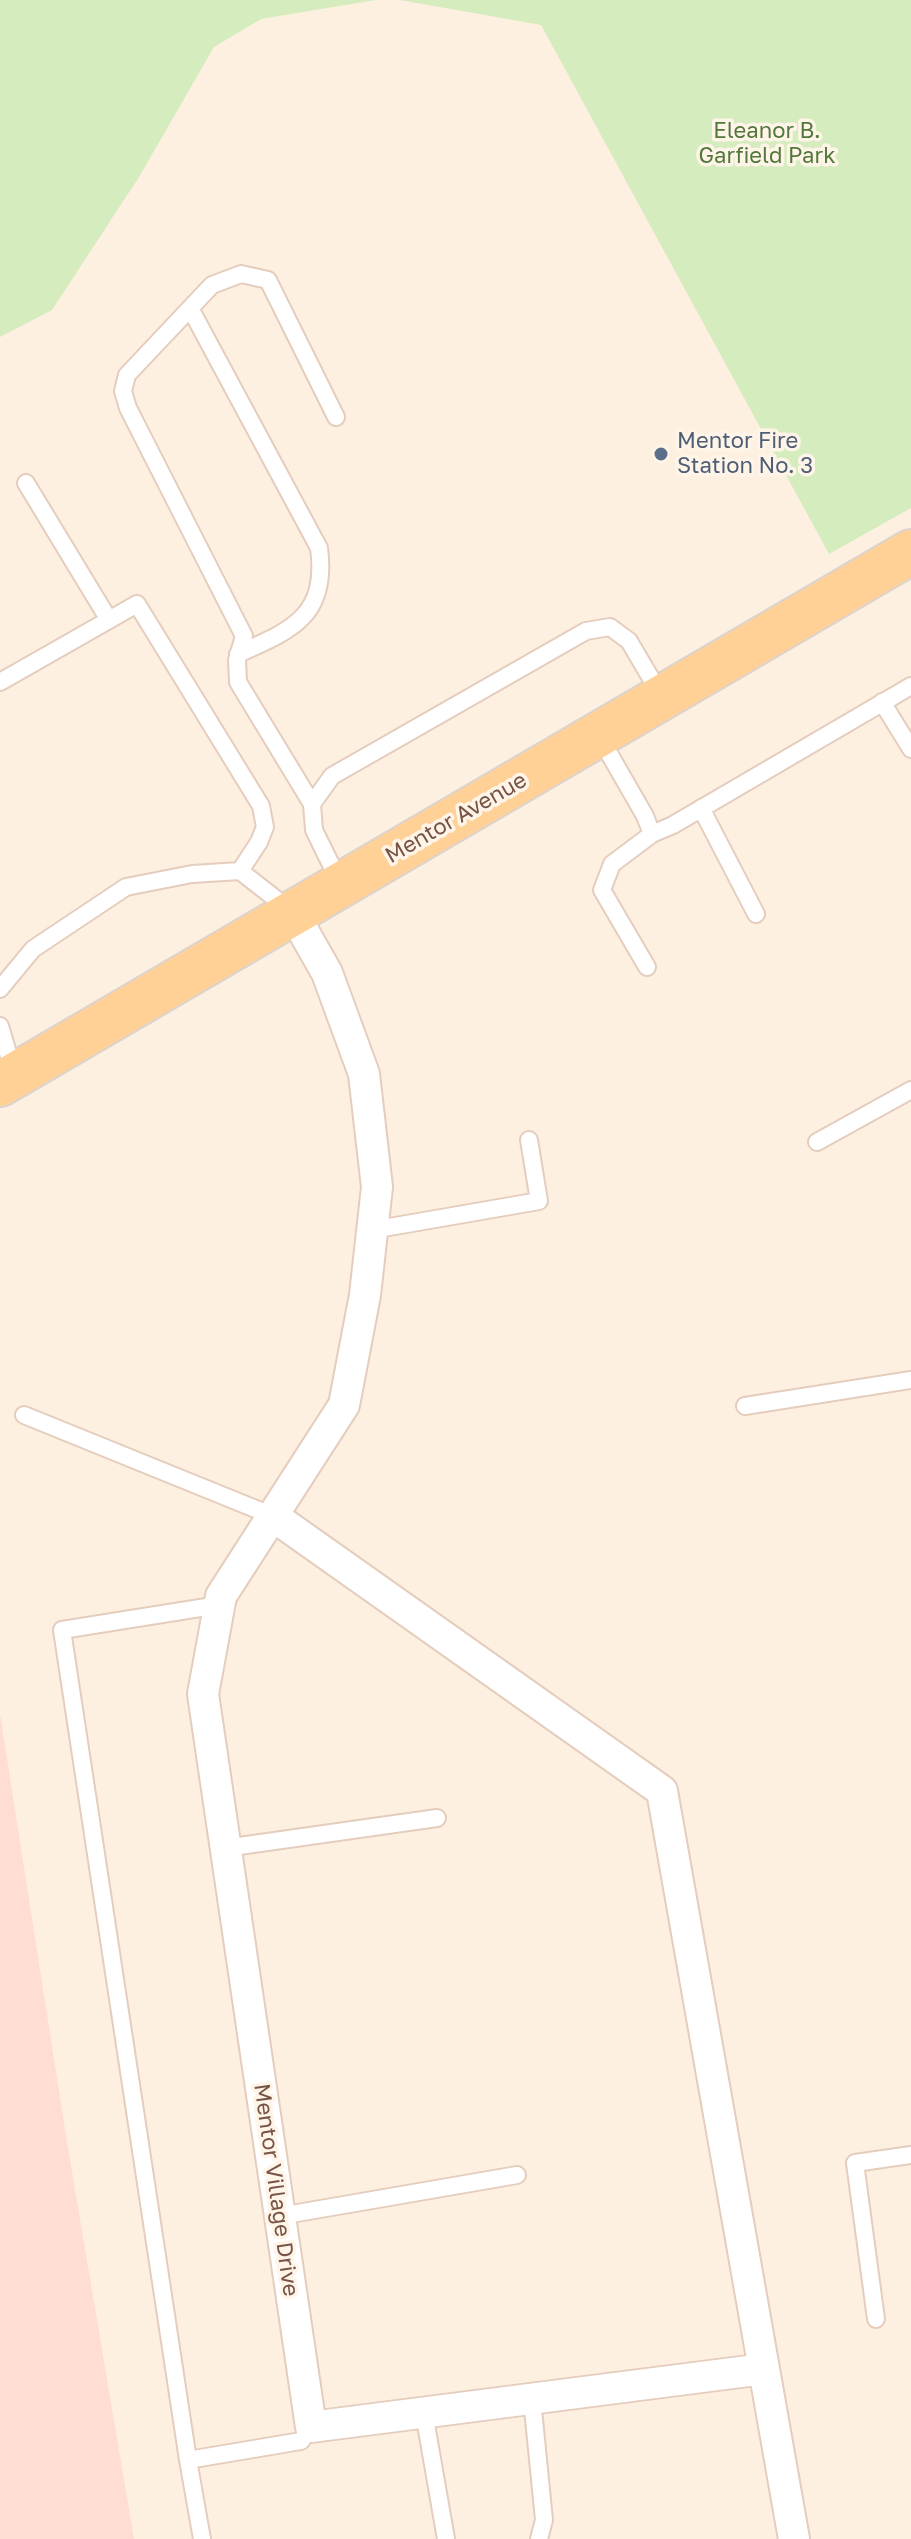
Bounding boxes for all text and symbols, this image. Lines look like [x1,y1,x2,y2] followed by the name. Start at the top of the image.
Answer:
[698,118,836,170] park label: Eleanor B. Garfield Park
[677,428,813,480] place label: Mentor Fire Station No. 3
[652,445,670,463] marker: Mentor Fire Station No. 3
[381,767,531,869] street label: Mentor Avenue
[248,2082,304,2298] street label: Mentor Village Drive

